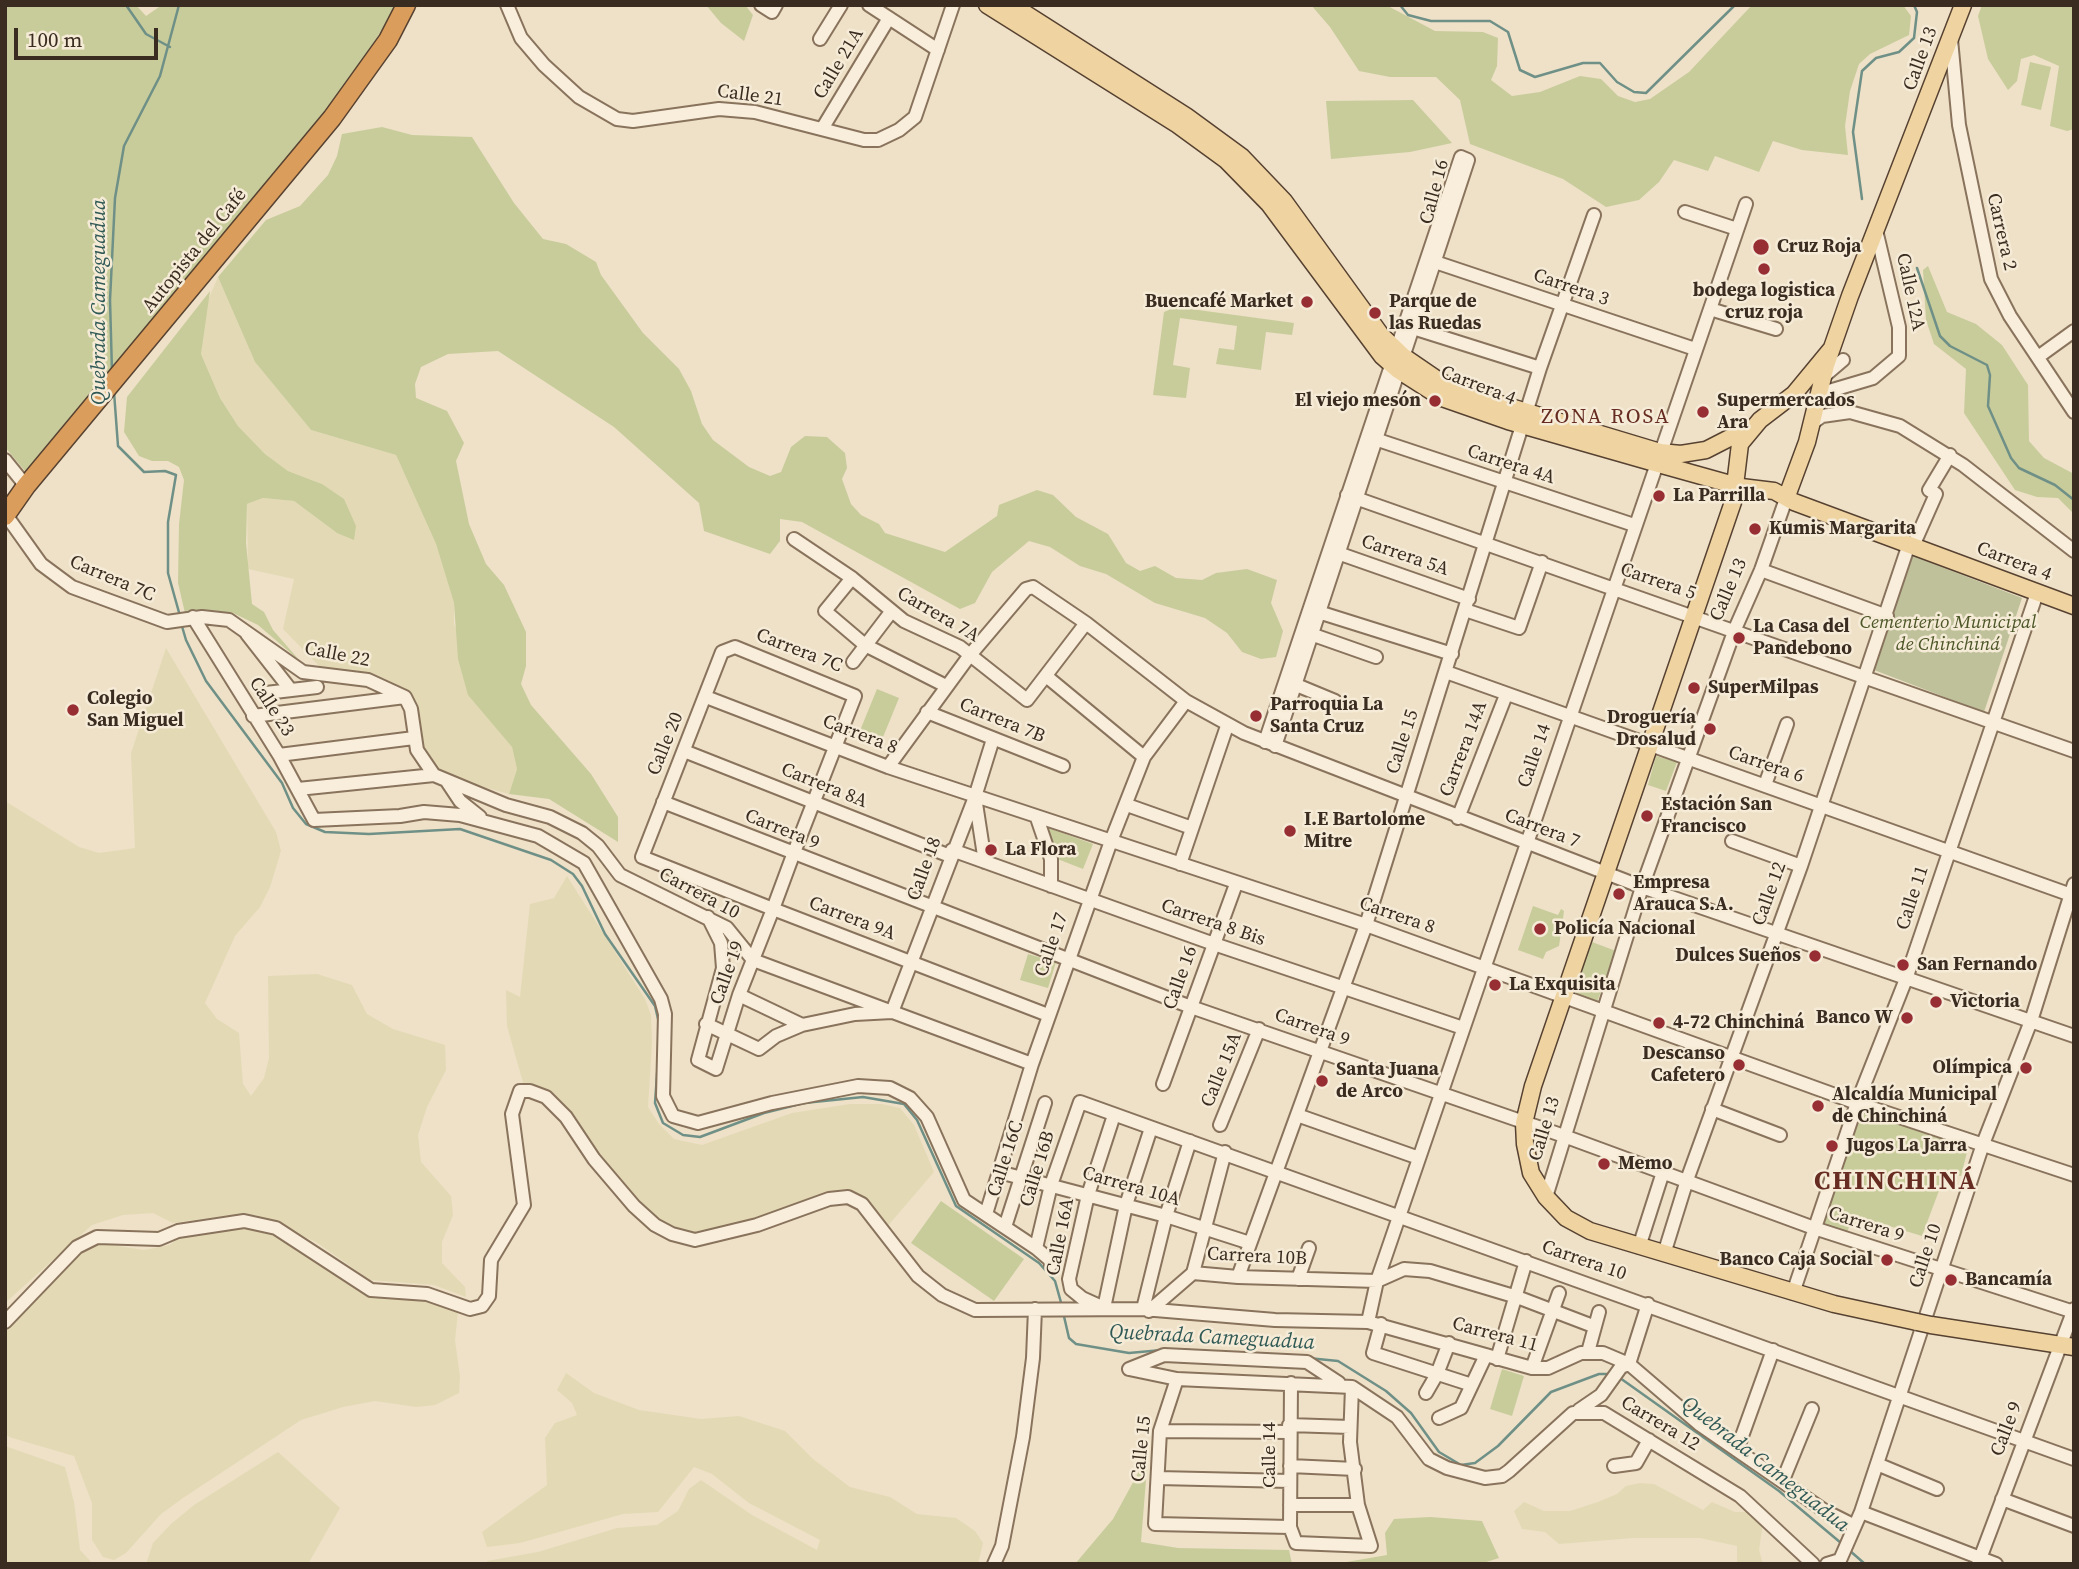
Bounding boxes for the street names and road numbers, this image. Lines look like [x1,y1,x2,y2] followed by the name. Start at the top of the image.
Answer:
[809,24,869,104] street label: Calle 21A
[1899,24,1943,94] street label: Calle 13
[716,80,784,112] street label: Calle 21
[1415,157,1455,227] street label: Calle 16
[138,184,252,318] street label: Autopista del Café
[1981,191,2021,273] street label: Carrera 2
[1891,251,1929,333] street label: Calle 12A
[1530,264,1612,312] street label: Carrera 3
[1437,361,1519,411] street label: Carrera 4
[1464,440,1558,490] street label: Carrera 4A
[1358,530,1452,582] street label: Carrera 5A
[1973,537,2055,587] street label: Carrera 4
[66,551,158,607] street label: Carrera 7C
[1706,555,1752,625] street label: Calle 13
[1617,558,1699,606] street label: Carrera 5
[893,582,983,648] street label: Carrera 7A
[753,624,845,678] street label: Carrera 7C
[302,638,372,672] street label: Calle 22
[243,673,299,741] street label: Calle 23
[956,693,1048,749] street label: Carrera 7B
[1435,698,1493,800] street label: Carrera 14A
[1382,707,1424,777] street label: Calle 15
[643,709,689,779] street label: Calle 20
[819,710,901,760] street label: Carrera 8
[1513,721,1557,791] street label: Calle 14
[1725,741,1807,789] street label: Carrera 6
[777,758,871,814] street label: Carrera 8A
[1501,804,1583,854] street label: Carrera 7
[741,805,823,855] street label: Carrera 9
[903,834,947,904] street label: Calle 18
[1748,859,1792,929] street label: Calle 12
[655,863,743,925] street label: Carrera 10
[1892,863,1934,933] street label: Calle 11
[805,892,899,946] street label: Carrera 9A
[1356,892,1438,940] street label: Carrera 8
[1158,895,1268,951] street label: Carrera 8 Bis
[1030,910,1074,980] street label: Calle 17
[706,938,750,1008] street label: Calle 19
[1159,943,1203,1013] street label: Calle 16
[1271,1004,1353,1052] street label: Carrera 9
[1197,1029,1247,1111] street label: Calle 15A
[1524,1094,1566,1164] street label: Calle 13
[983,1118,1029,1200] street label: Calle 16C
[1016,1128,1060,1210] street label: Calle 16B
[1079,1162,1183,1212] street label: Carrera 10A
[1042,1196,1080,1278] street label: Calle 16A
[1825,1202,1907,1248] street label: Carrera 9
[1905,1221,1947,1291] street label: Calle 10
[1539,1236,1629,1286] street label: Carrera 10
[1206,1243,1308,1271] street label: Carrera 10B
[1450,1313,1540,1357] street label: Carrera 11
[1616,1392,1704,1456] street label: Carrera 12
[1986,1398,2028,1460] street label: Calle 9
[1127,1415,1157,1483] street label: Calle 15
[1259,1422,1281,1488] street label: Calle 14

